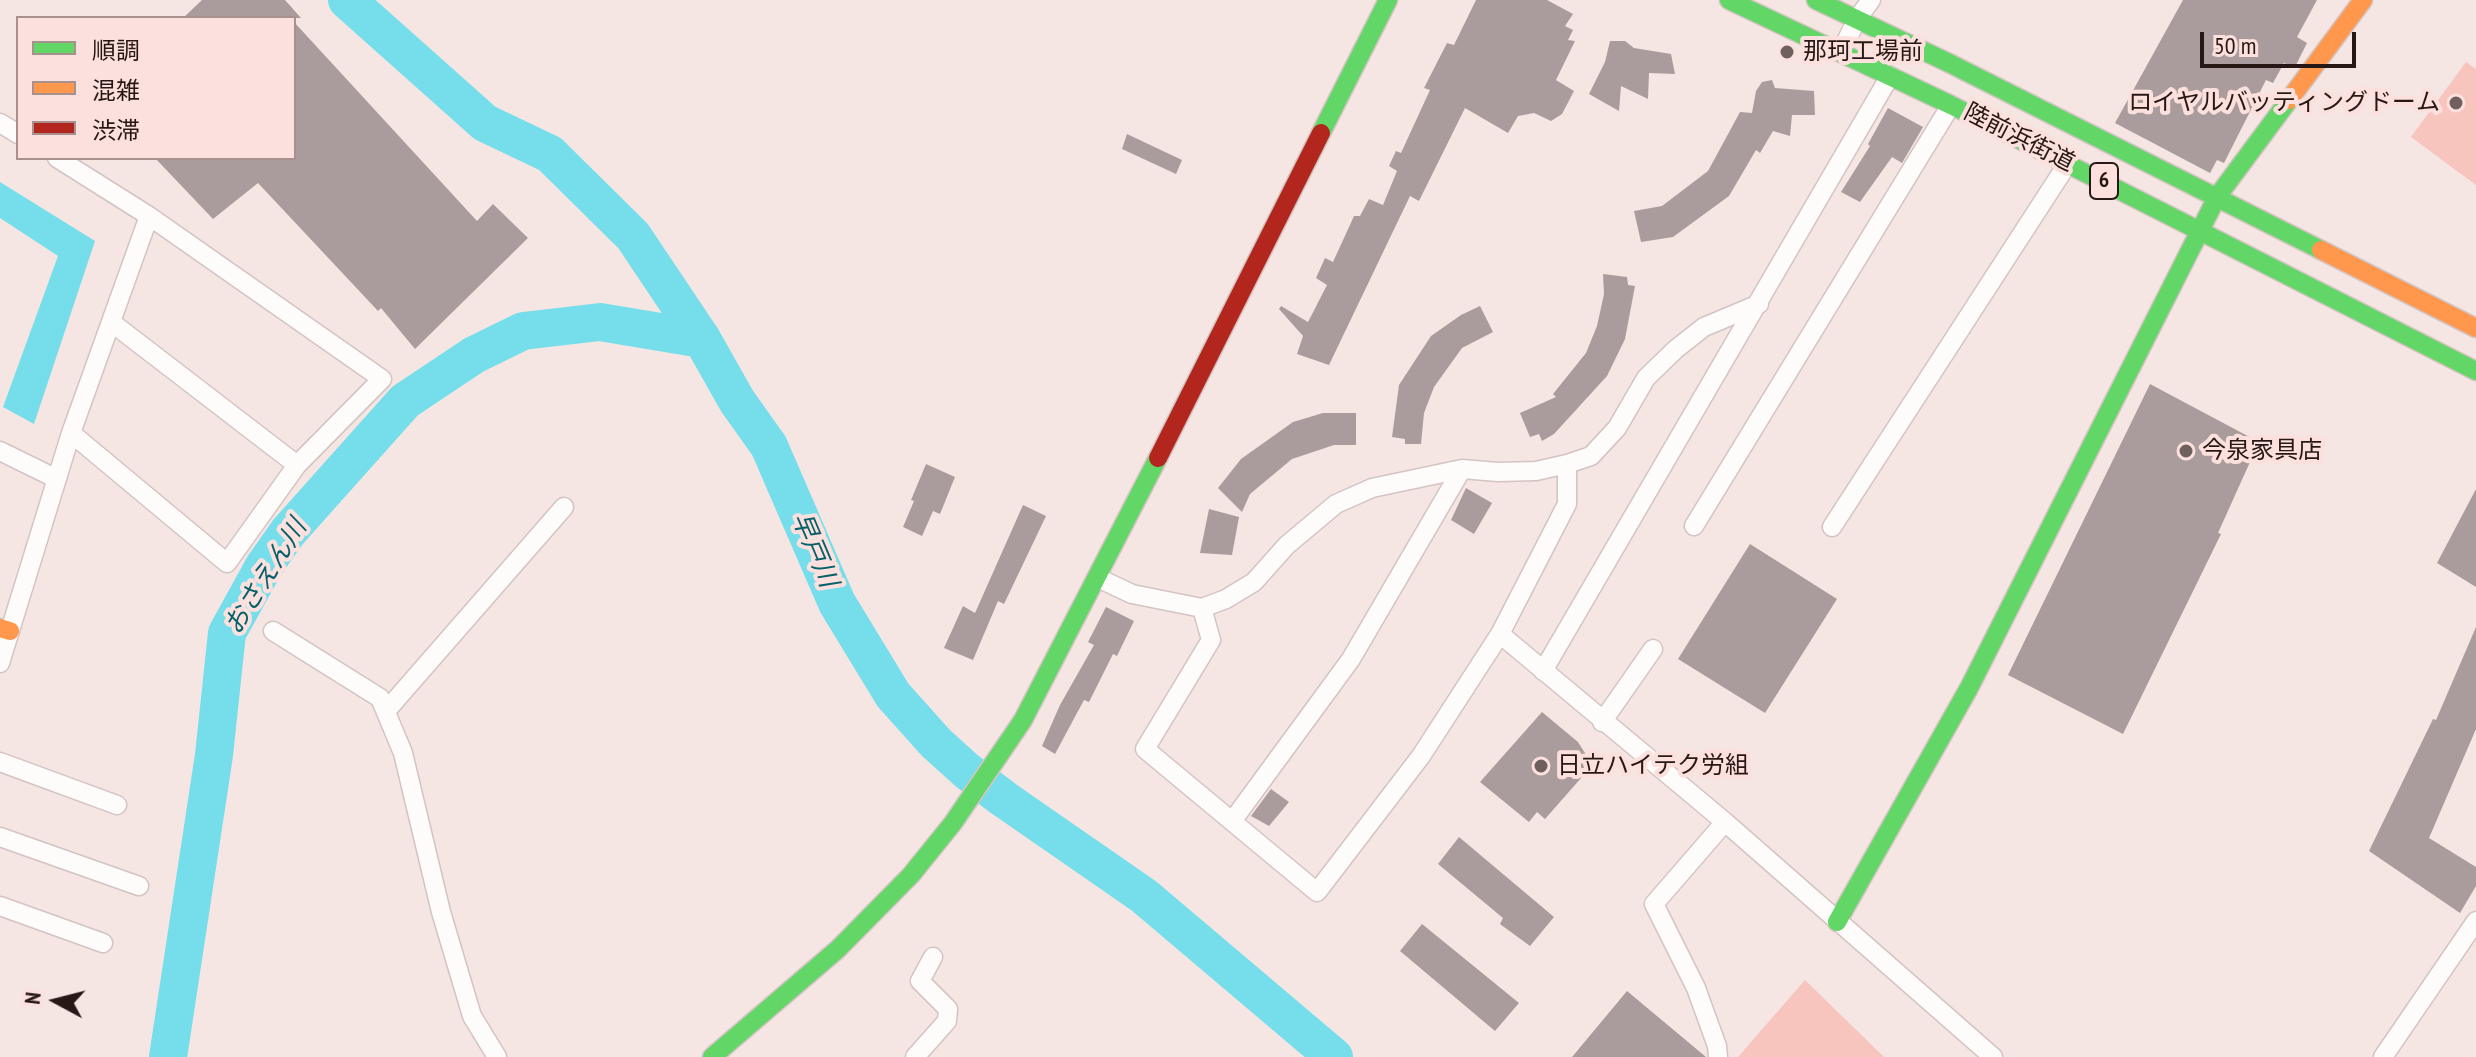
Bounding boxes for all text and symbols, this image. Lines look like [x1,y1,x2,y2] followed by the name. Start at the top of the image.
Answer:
[16,16,296,160] legend
[2204,16,2360,66] scale bar
[2214,30,2256,61] text: 50 m
[92,35,140,66] text: 順調
[1803,38,1923,66] place label: 那珂工場前
[1778,43,1796,61] marker: 那珂工場前
[92,75,140,106] text: 混雑
[2128,89,2440,117] place label: ロイヤルバッティングドーム
[2447,94,2465,112] marker: ロイヤルバッティングドーム
[1959,98,2079,178] street label: 陸前浜街道
[92,115,140,146] text: 渋滞
[2090,163,2118,199] road number: 6
[2202,437,2322,465] place label: 今泉家具店
[2177,442,2195,460] marker: 今泉家具店
[784,508,844,592] water label: 早戸川
[218,514,314,640] water label: おさえん川
[1557,752,1749,780] place label: 日立ハイテク労組
[1532,757,1550,775] marker: 日立ハイテク労組
[16,961,96,1041] north arrow
[18,990,47,1006] text: N

